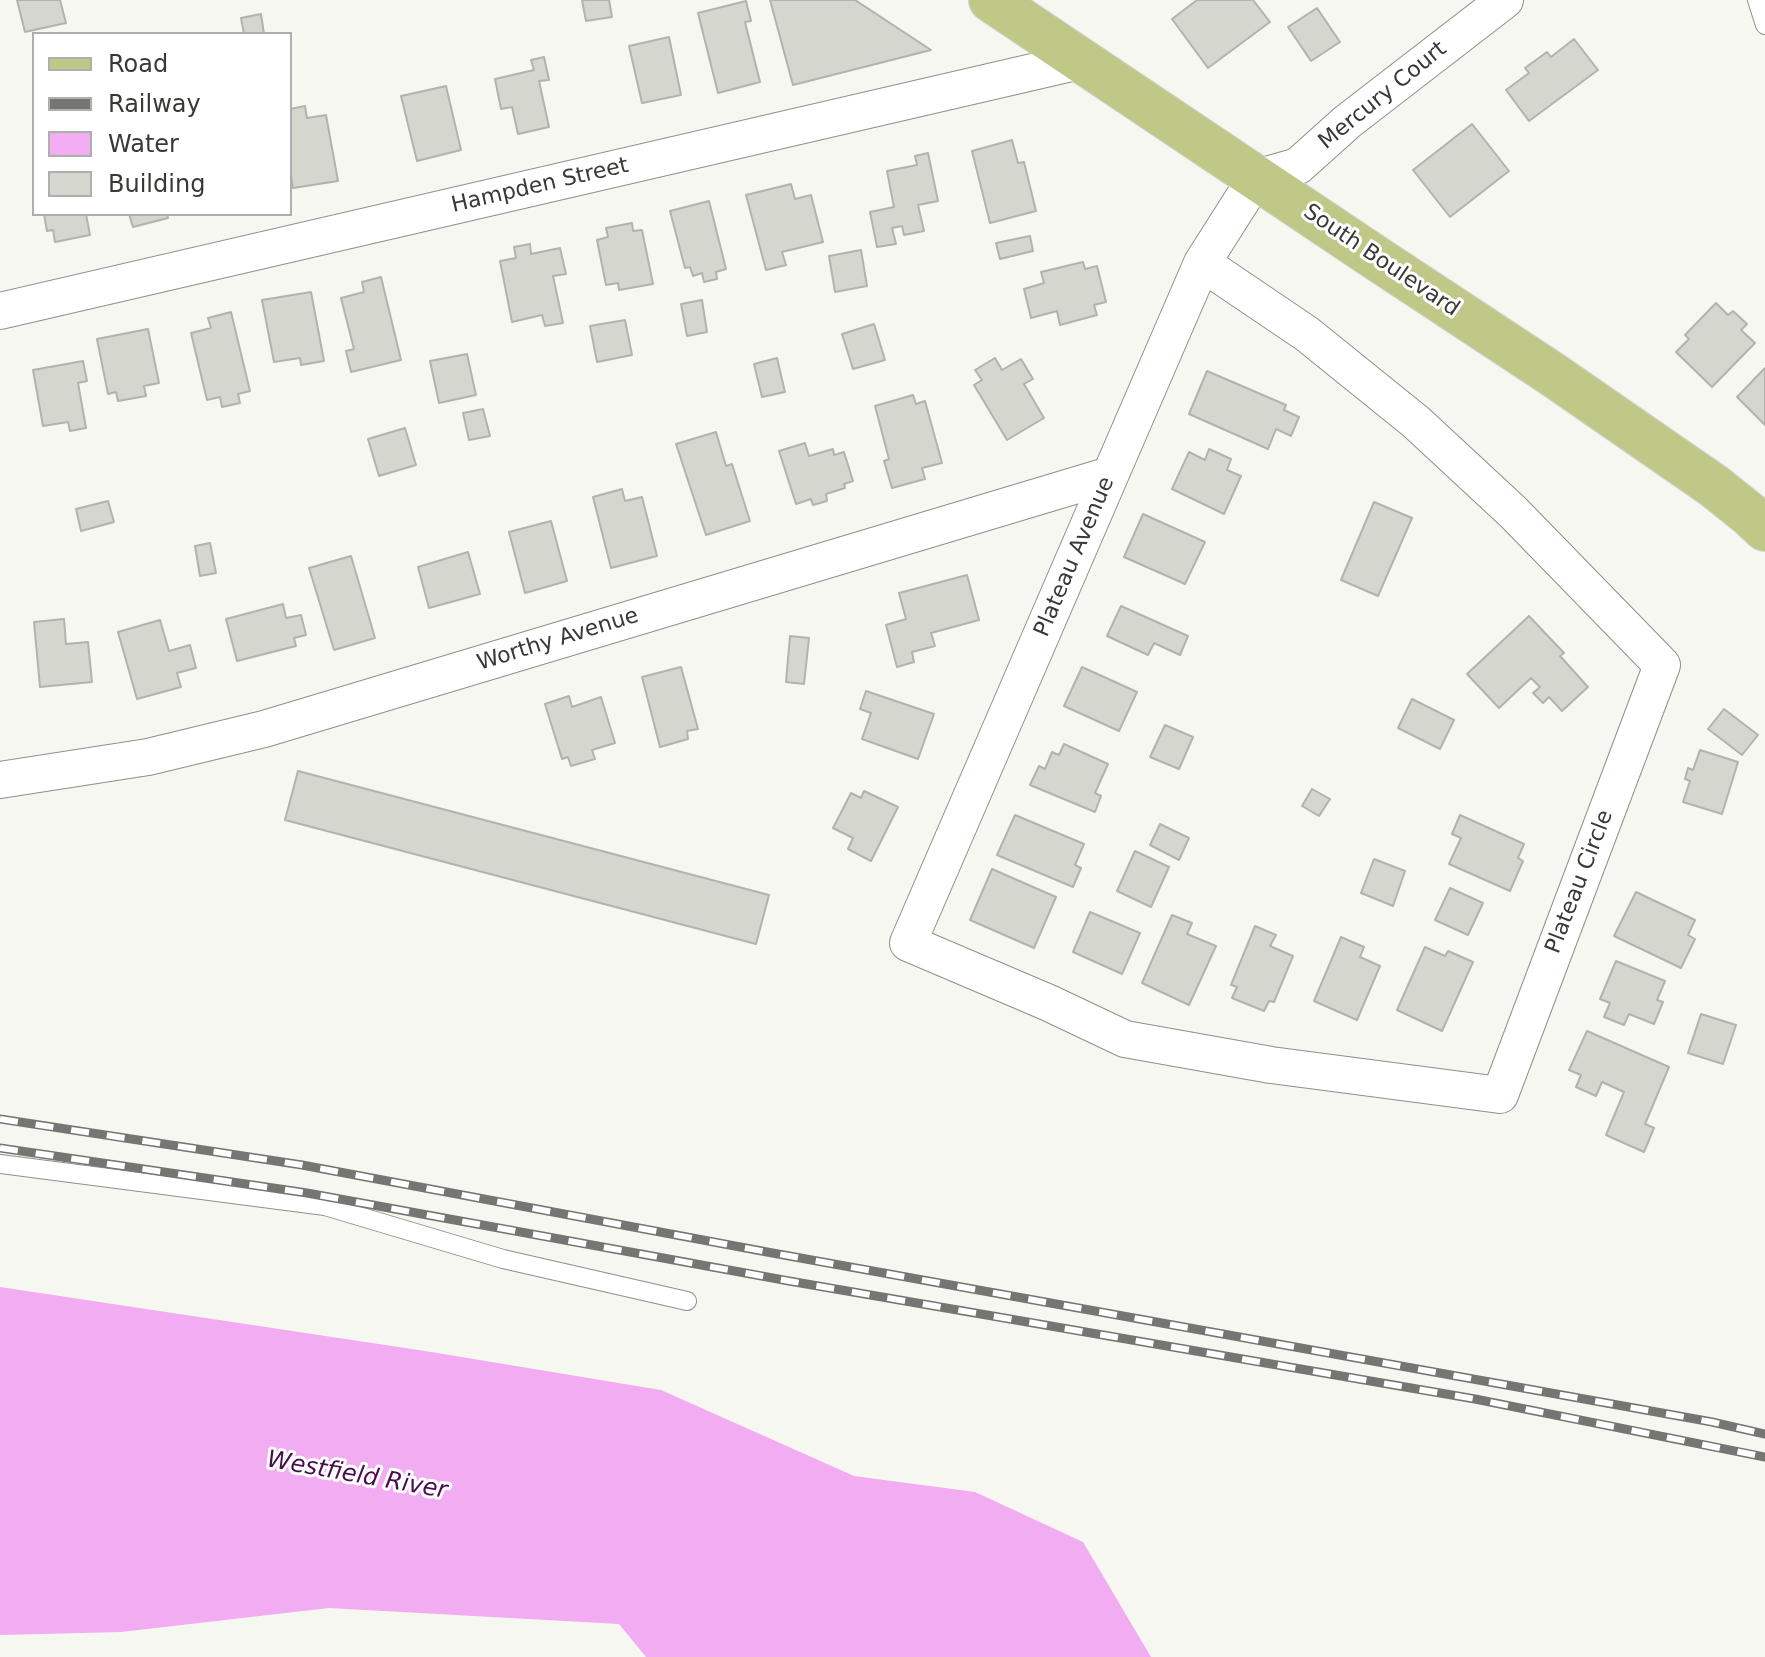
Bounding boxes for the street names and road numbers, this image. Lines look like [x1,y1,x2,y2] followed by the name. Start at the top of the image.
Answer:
[1314,36,1452,156] street label: Mercury Court
[449,153,631,219] street label: Hampden Street
[1298,199,1464,323] street label: South Boulevard
[1029,473,1121,641] street label: Plateau Avenue
[474,603,642,677] street label: Worthy Avenue
[1541,807,1619,957] street label: Plateau Circle

